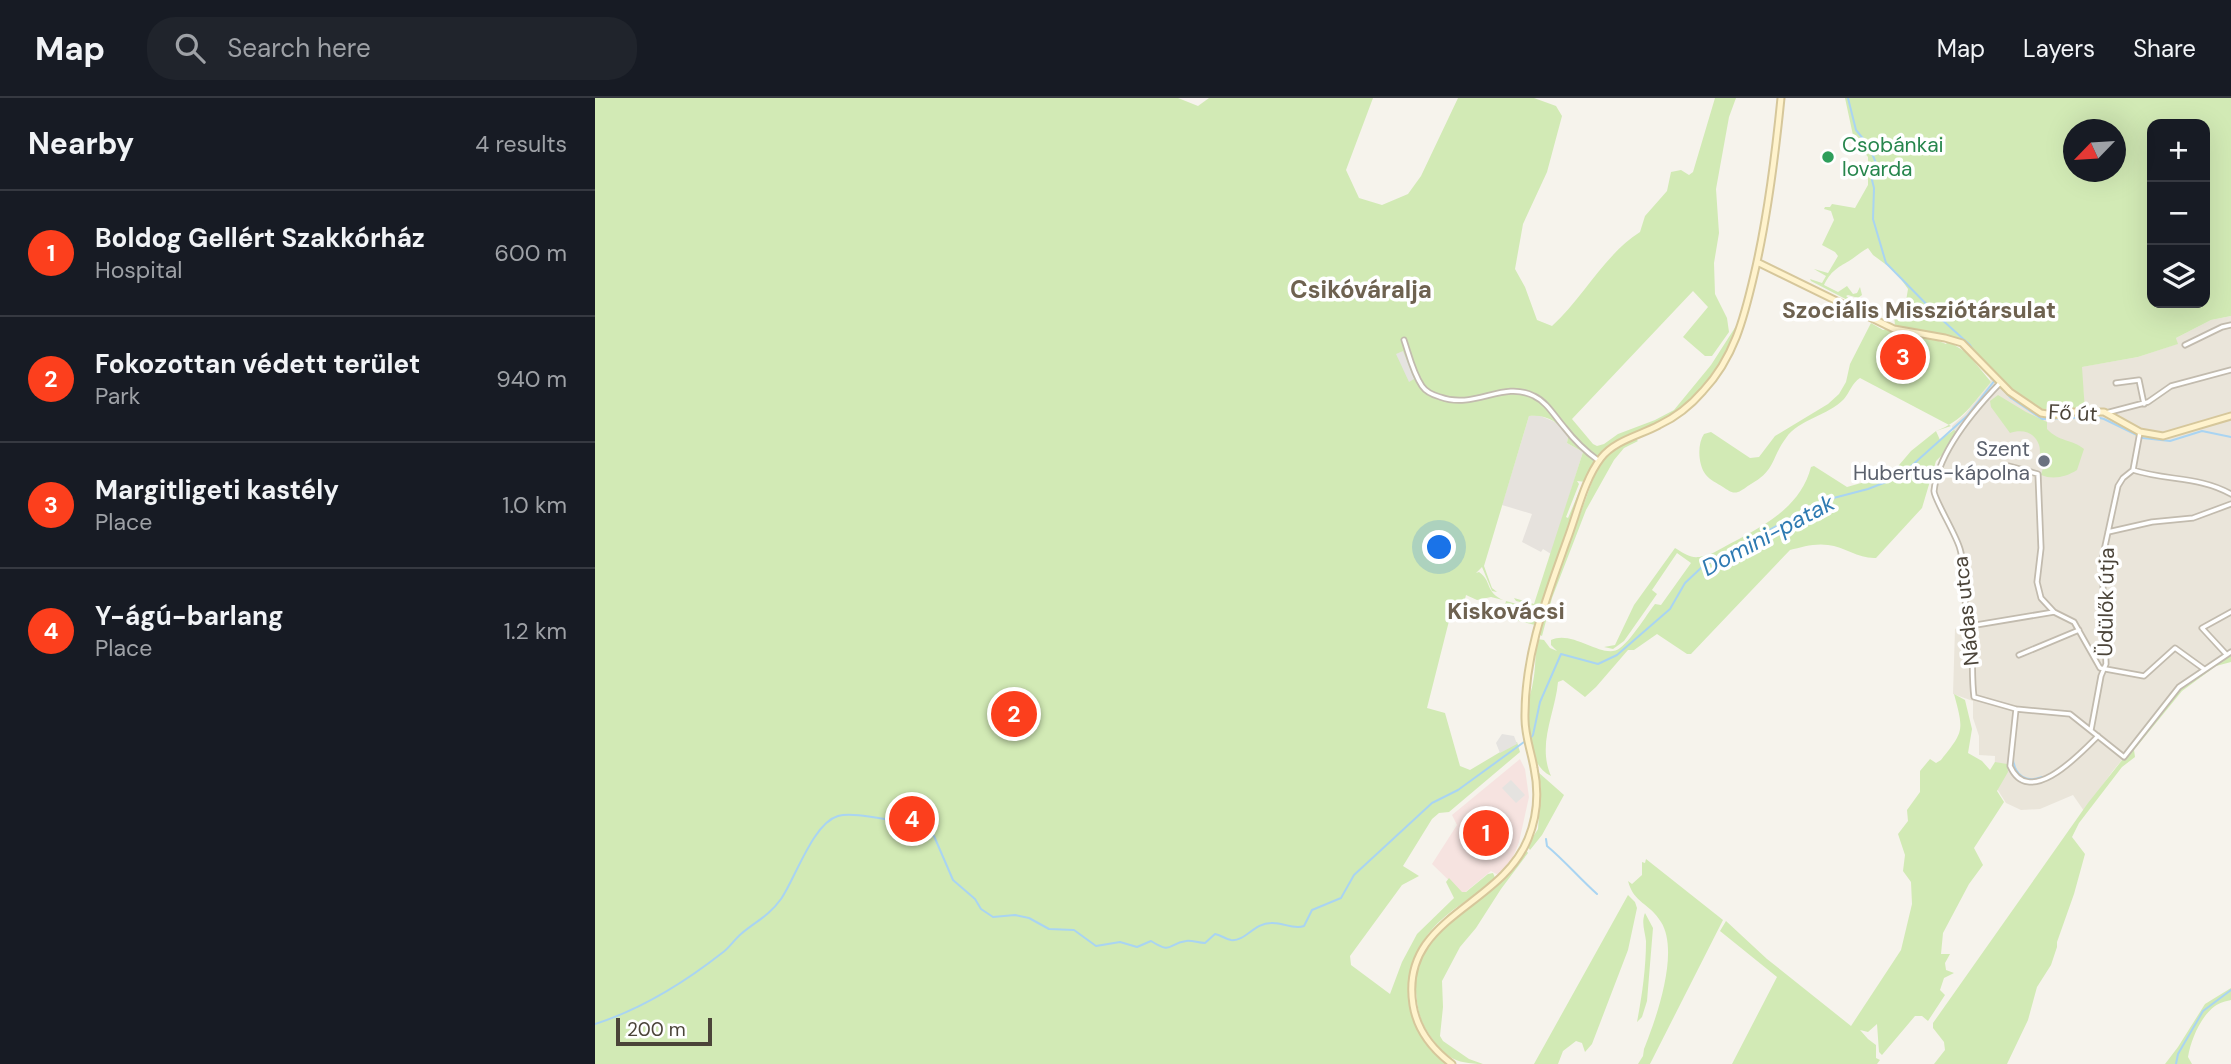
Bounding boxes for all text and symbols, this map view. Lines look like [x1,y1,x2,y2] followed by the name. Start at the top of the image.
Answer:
[147,17,637,80] search box
[35,27,105,70] text: Map
[171,29,209,67] icon: search
[227,31,371,65] text: Search here
[1937,33,1985,64] text: Map
[2023,33,2095,64] text: Layers
[2133,33,2196,64] text: Share
[2063,119,2126,182] north arrow
[2147,119,2210,308] map controls
[2147,119,2210,182] button: +
[28,124,134,163] text: Nearby
[475,129,567,159] text: 4 results
[1842,131,1944,183] place label: Csobánkai lovarda
[1820,149,1836,165] marker: Csobánkai lovarda
[2147,182,2210,245] button: −
[95,221,425,255] text: Boldog Gellért Szakkórház
[47,238,55,268] text: 1
[494,238,567,268] text: 600 m
[2147,245,2210,308] button: layers
[95,255,182,285] text: Hospital
[1290,274,1432,305] district label: Csikóváralja
[1782,295,2056,325] district label: Szociális Missziótársulat
[1880,331,1926,383] pin: 3
[95,347,420,381] text: Fokozottan védett terület
[44,364,58,394] text: 2
[496,364,567,394] text: 940 m
[95,381,140,411] text: Park
[2048,398,2098,428] street label: Fő út
[1853,435,2030,487] place label: Szent Hubertus-kápolna
[2036,453,2052,469] marker: Szent Hubertus-kápolna
[95,473,339,507] text: Margitligeti kastély
[1696,487,1840,583] water label: Domini-patak
[44,490,58,520] text: 3
[502,490,567,520] text: 1.0 km
[95,507,152,537] text: Place
[1422,530,1456,564] your location
[2091,547,2121,657] street label: Üdülők útja
[1946,555,1986,667] street label: Nádas utca
[1447,596,1565,626] district label: Kiskovácsi
[95,599,283,633] text: Y-ágú-barlang
[44,616,58,646] text: 4
[504,616,567,646] text: 1.2 km
[95,633,152,663] text: Place
[991,688,1037,740] pin: 2
[889,793,935,845] pin: 4
[1463,807,1509,859] pin: 1
[616,1015,712,1047] scale bar
[627,1017,686,1042] text: 200 m

